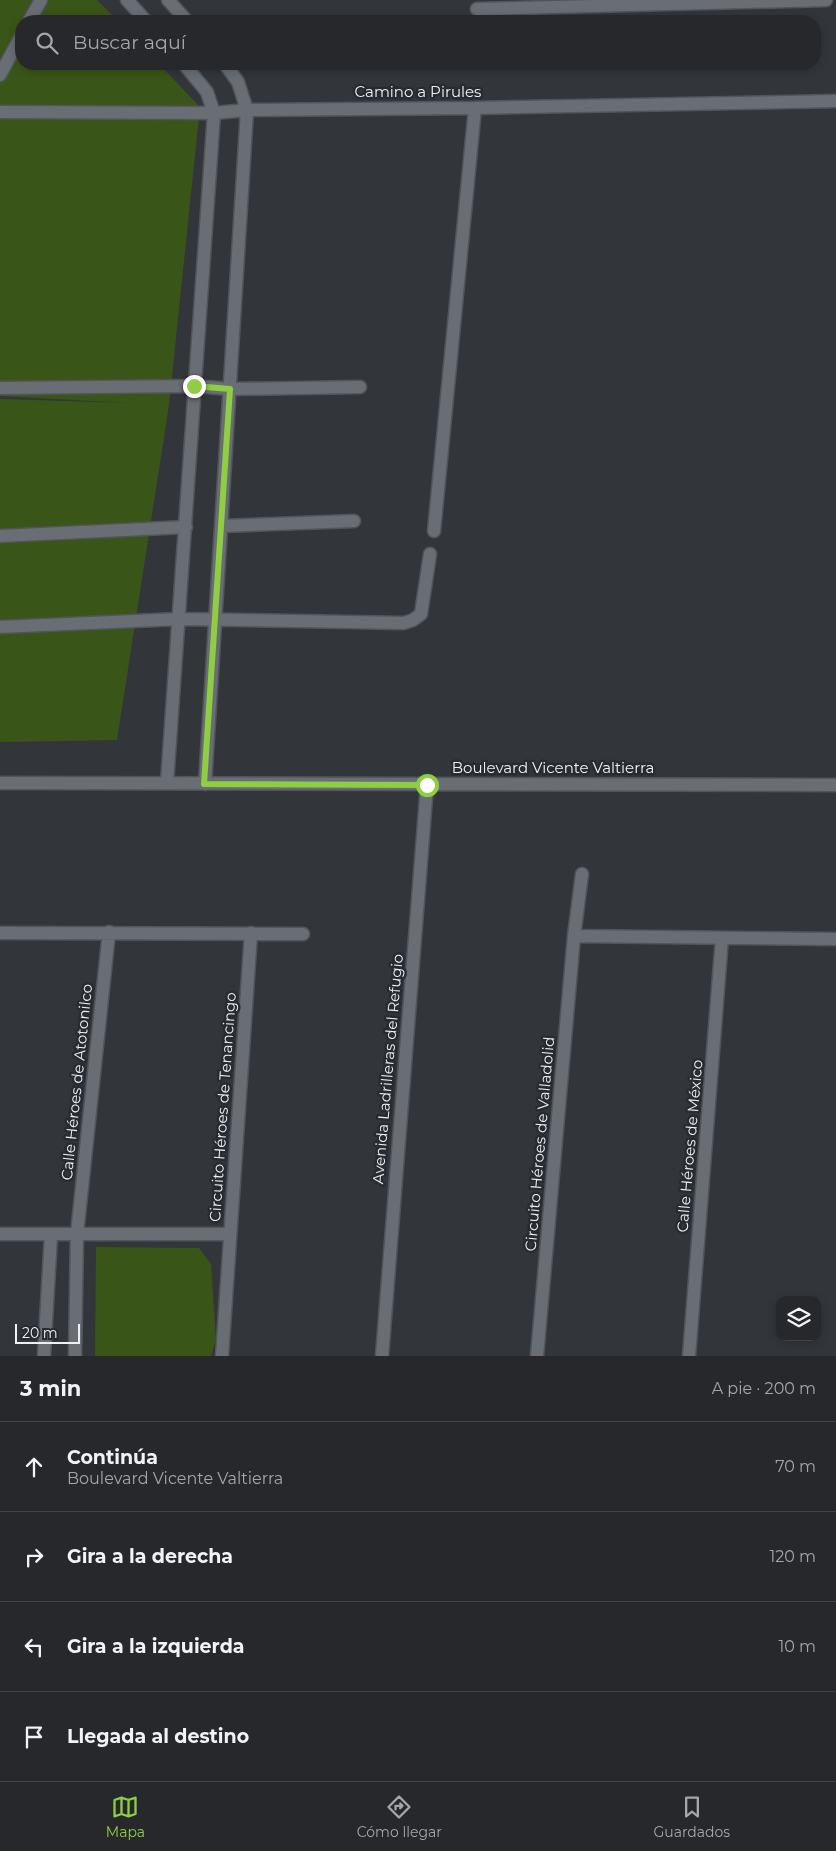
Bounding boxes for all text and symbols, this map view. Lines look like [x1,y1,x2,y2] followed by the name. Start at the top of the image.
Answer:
[15,15,821,70] search box
[33,29,61,57] icon: search
[73,31,186,54] text: Buscar aquí
[355,82,481,101] street label: Camino a Pirules
[183,375,206,398] route end
[452,758,654,777] street label: Boulevard Vicente Valtierra
[416,774,439,797] route start
[368,953,407,1185] street label: Avenida Ladrilleras del Refugio
[57,983,96,1181] street label: Calle Héroes de Atotonilco
[205,991,240,1222] street label: Circuito Héroes de Tenancingo
[521,1036,558,1252] street label: Circuito Héroes de Valladolid
[672,1059,707,1233] street label: Calle Héroes de México
[776,1296,821,1341] map controls
[776,1296,821,1341] button: layers
[15,1321,80,1344] scale bar
[22,1324,58,1342] text: 20 m
[20,1376,81,1401] text: 3 min
[712,1379,816,1398] text: A pie · 200 m
[67,1446,158,1469] text: Continúa
[20,1453,48,1481] icon: ahead
[775,1457,816,1476] text: 70 m
[67,1469,283,1488] text: Boulevard Vicente Valtierra
[20,1543,48,1571] icon: right
[67,1545,233,1568] text: Gira a la derecha
[769,1547,816,1566] text: 120 m
[20,1633,48,1661] icon: left
[67,1635,245,1658] text: Gira a la izquierda
[778,1637,816,1656] text: 10 m
[20,1723,48,1751] icon: arrive
[67,1725,249,1748] text: Llegada al destino
[106,1793,145,1841] tab: Mapa
[357,1793,442,1841] tab: Cómo llegar
[653,1793,730,1841] tab: Guardados

